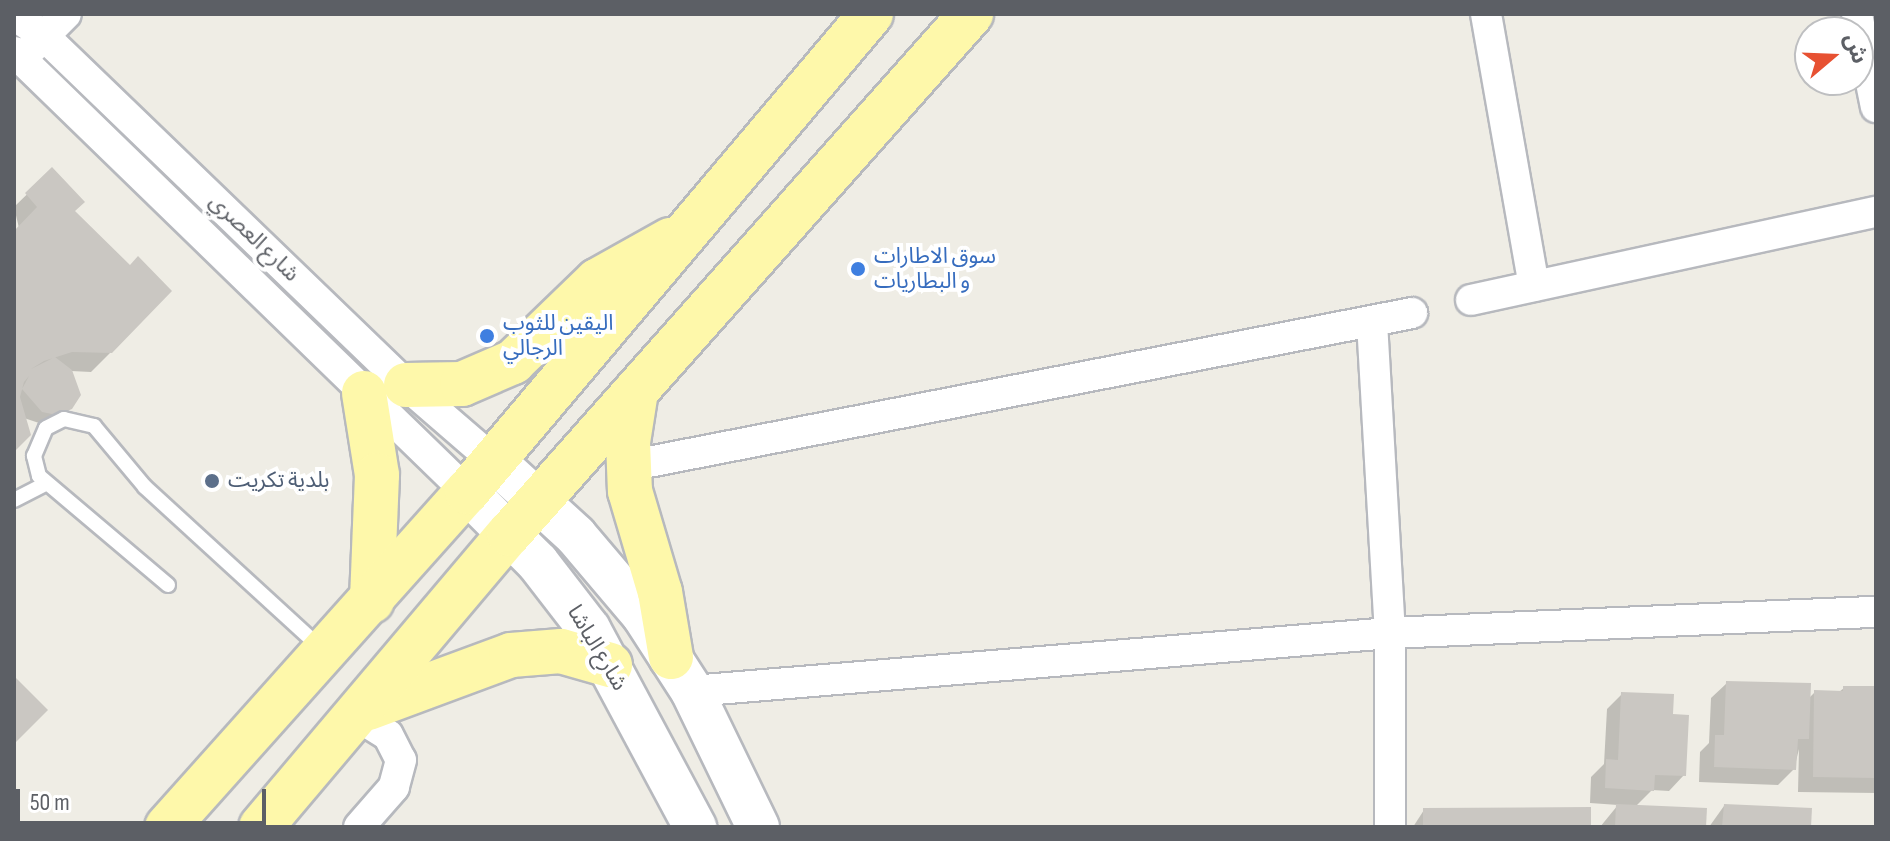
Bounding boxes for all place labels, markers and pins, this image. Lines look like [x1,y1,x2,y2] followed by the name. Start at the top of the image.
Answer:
[874,243,996,294] place label: سوق الاطارات و البطاريات
[849,260,867,278] marker: سوق الاطارات و البطاريات
[503,310,614,362] place label: اليقين للثوب الرجالي
[478,327,496,345] marker: اليقين للثوب الرجالي
[228,468,329,494] place label: بلدية تكريت
[203,472,221,490] marker: بلدية تكريت

